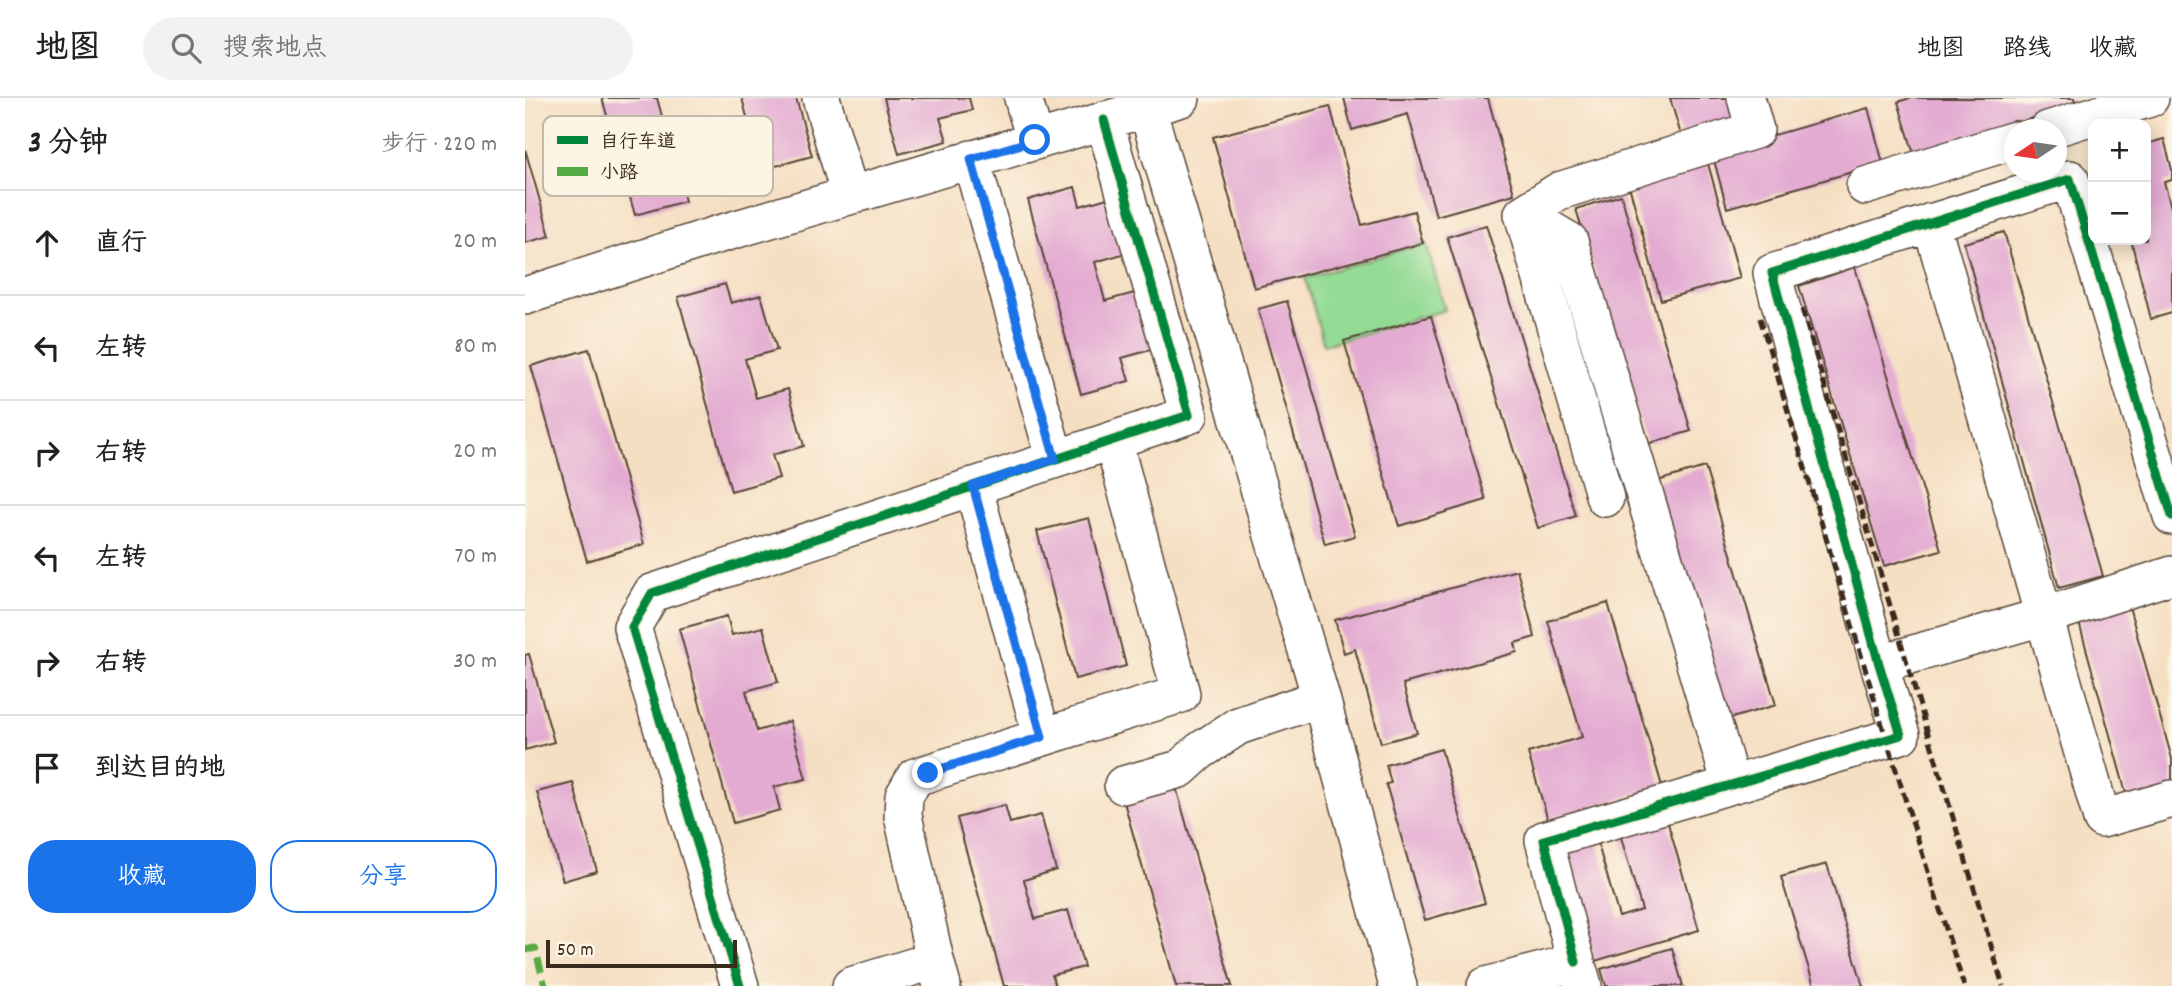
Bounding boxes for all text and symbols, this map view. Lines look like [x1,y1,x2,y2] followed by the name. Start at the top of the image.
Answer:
[143,17,633,80] search box
[35,27,101,74] text: 地图
[167,29,205,67] icon: search
[223,31,327,68] text: 搜索地点
[1917,33,1965,67] text: 地图
[2003,33,2051,67] text: 路线
[2089,33,2137,67] text: 收藏
[543,116,773,196] legend
[2004,119,2067,182] north arrow
[2088,119,2151,245] map controls
[2088,119,2151,182] button: +
[28,124,108,167] text: 3 分钟
[1019,124,1050,155] route start
[381,129,497,162] text: 步行 · 220 m
[600,130,676,157] text: 自行车道
[600,161,638,188] text: 小路
[2088,182,2151,245] button: −
[28,224,66,262] icon: ahead
[95,226,147,263] text: 直行
[453,226,497,259] text: 20 m
[28,329,66,367] icon: left
[95,331,147,368] text: 左转
[454,331,497,364] text: 80 m
[28,434,66,472] icon: right
[95,436,147,473] text: 右转
[453,436,497,469] text: 20 m
[28,539,66,577] icon: left
[95,541,147,578] text: 左转
[455,541,497,574] text: 70 m
[28,644,66,682] icon: right
[95,646,147,683] text: 右转
[453,646,497,679] text: 30 m
[28,749,66,787] icon: arrive
[95,751,225,788] text: 到达目的地
[912,757,943,788] route end
[28,840,256,913] button: 收藏
[270,840,497,913] button: 分享
[546,937,737,969] scale bar
[557,938,594,965] text: 50 m

